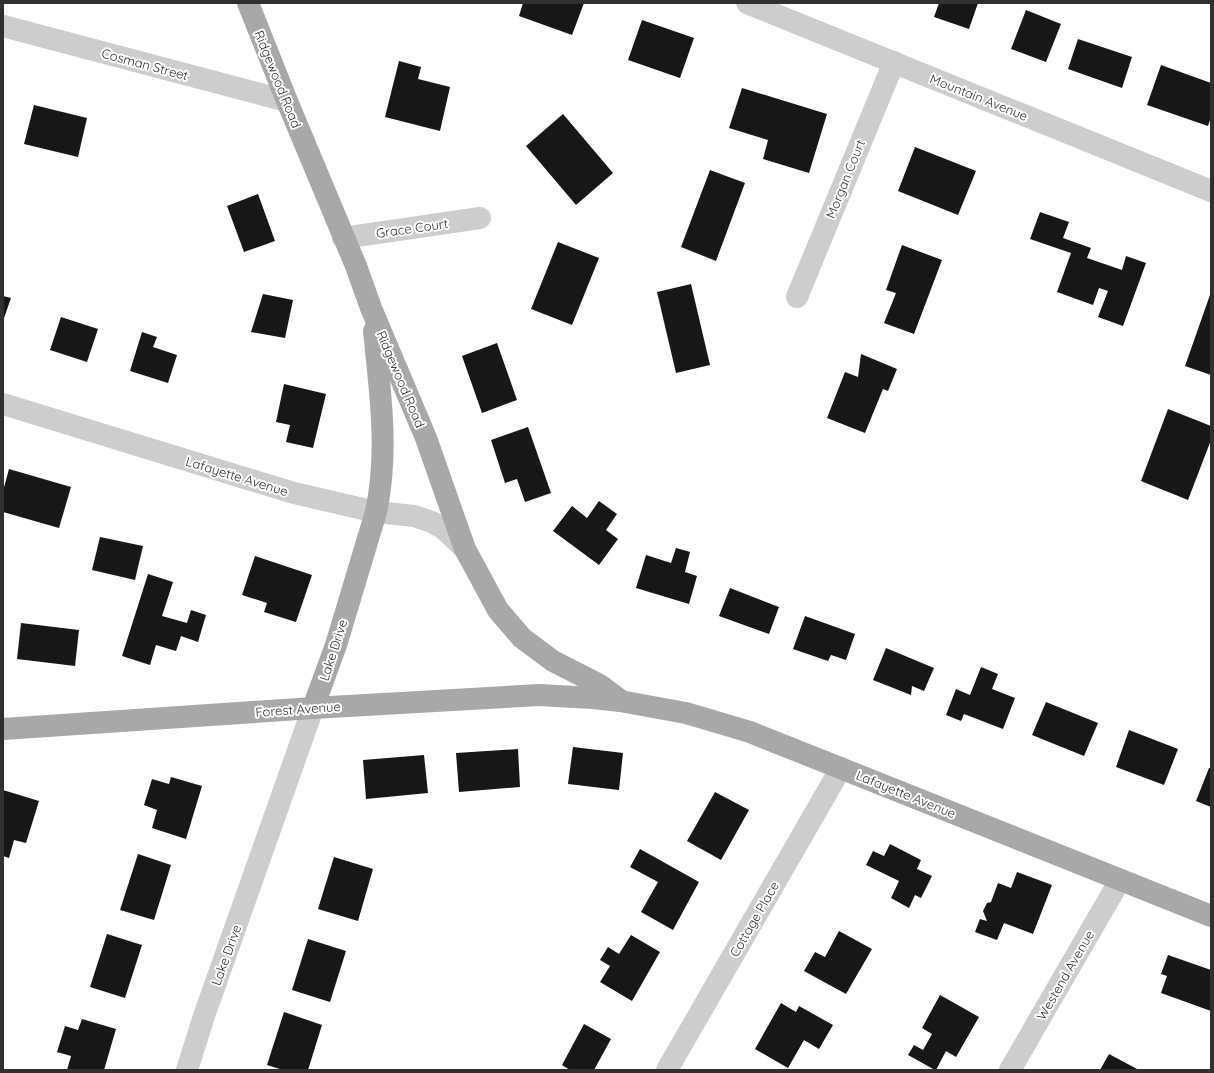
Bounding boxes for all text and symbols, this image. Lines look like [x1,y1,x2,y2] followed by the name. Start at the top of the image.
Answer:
[251,28,305,130] street label: Ridgewood Road
[100,45,190,83] street label: Cosman Street
[928,70,1030,124] street label: Mountain Avenue
[822,137,868,221] street label: Morgan Court
[375,215,449,241] street label: Grace Court
[373,328,429,430] street label: Ridgewood Road
[184,453,290,499] street label: Lafayette Avenue
[316,617,350,683] street label: Lake Drive
[255,698,341,720] street label: Forest Avenue
[854,767,958,821] street label: Lafayette Avenue
[726,878,782,960] street label: Cottage Place
[208,922,244,988] street label: Lake Drive
[1033,927,1097,1023] street label: Westend Avenue

